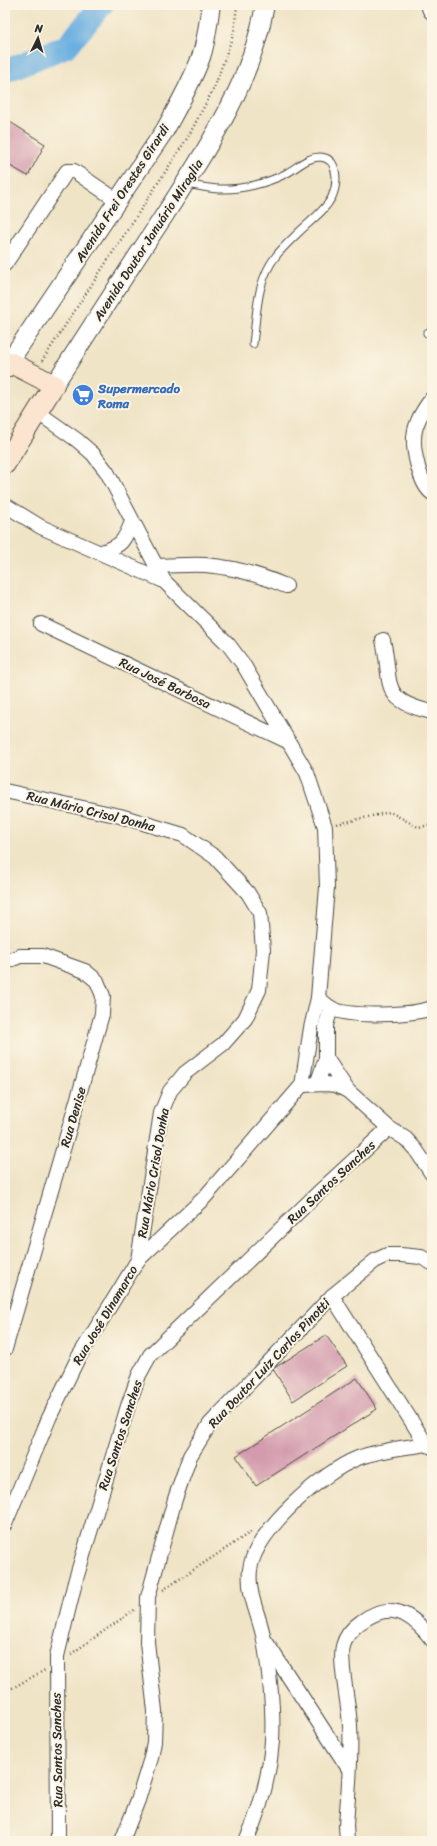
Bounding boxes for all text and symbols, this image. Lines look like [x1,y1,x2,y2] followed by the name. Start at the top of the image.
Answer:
[18,18,58,58] north arrow
[33,19,44,38] text: N
[68,119,176,268] street label: Avenida Frei Orestes Girardi
[86,154,209,326] street label: Avenida Doutor Januário Miraglia
[97,377,180,415] place label: Supermercado Roma
[70,382,96,408] supermarket icon: Supermercado Roma
[115,651,215,715] street label: Rua José Barbosa
[24,784,158,838] street label: Rua Mário Crisol Donha
[53,1084,93,1150] street label: Rua Denise
[130,1106,176,1240] street label: Rua Mário Crisol Donha
[281,1134,382,1230] street label: Rua Santos Sanches
[66,1260,144,1369] street label: Rua José Dinamarco
[202,1292,336,1433] street label: Rua Doutor Luiz Carlos Pinotti
[91,1376,149,1493] street label: Rua Santos Sanches
[44,1691,69,1808] street label: Rua Santos Sanches

